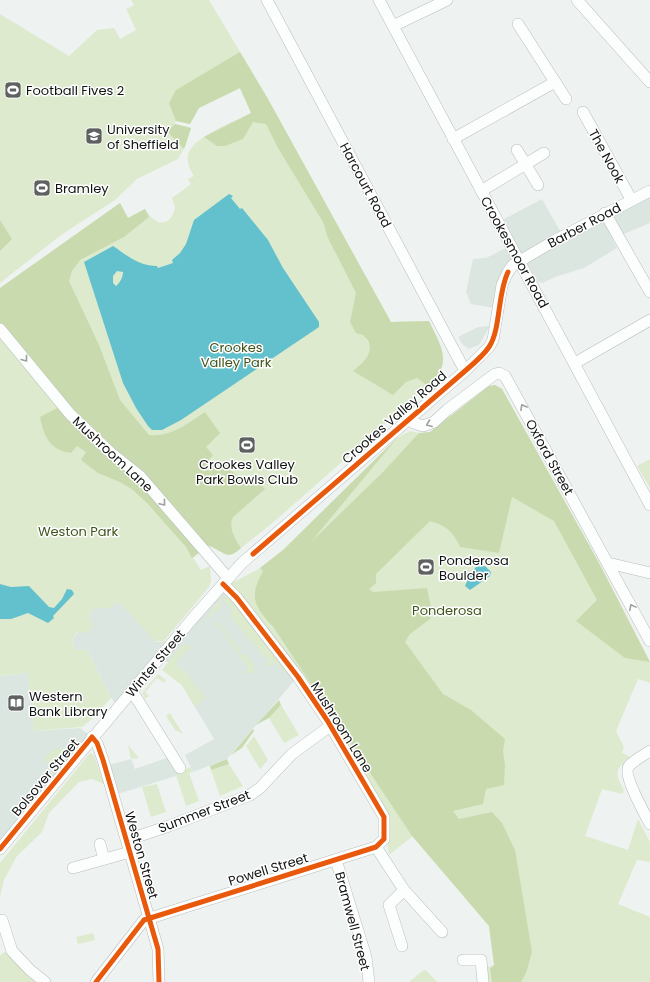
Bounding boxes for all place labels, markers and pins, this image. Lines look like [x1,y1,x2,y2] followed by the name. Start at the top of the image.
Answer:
[3,80,23,100] sports icon: Football Fives 2
[26,81,124,100] place label: Football Fives 2
[107,120,179,154] place label: University of Sheffield
[84,126,104,146] school or university icon: University of Sheffield
[32,178,52,198] sports icon: Bramley
[55,179,109,198] place label: Bramley
[237,435,257,455] sports icon: Crookes Valley Park Bowls Club
[196,455,298,489] place label: Crookes Valley Park Bowls Club
[439,551,509,585] place label: Ponderosa Boulder
[416,557,436,577] sports icon: Ponderosa Boulder
[29,687,108,721] place label: Western Bank Library
[6,693,26,713] library icon: Western Bank Library

